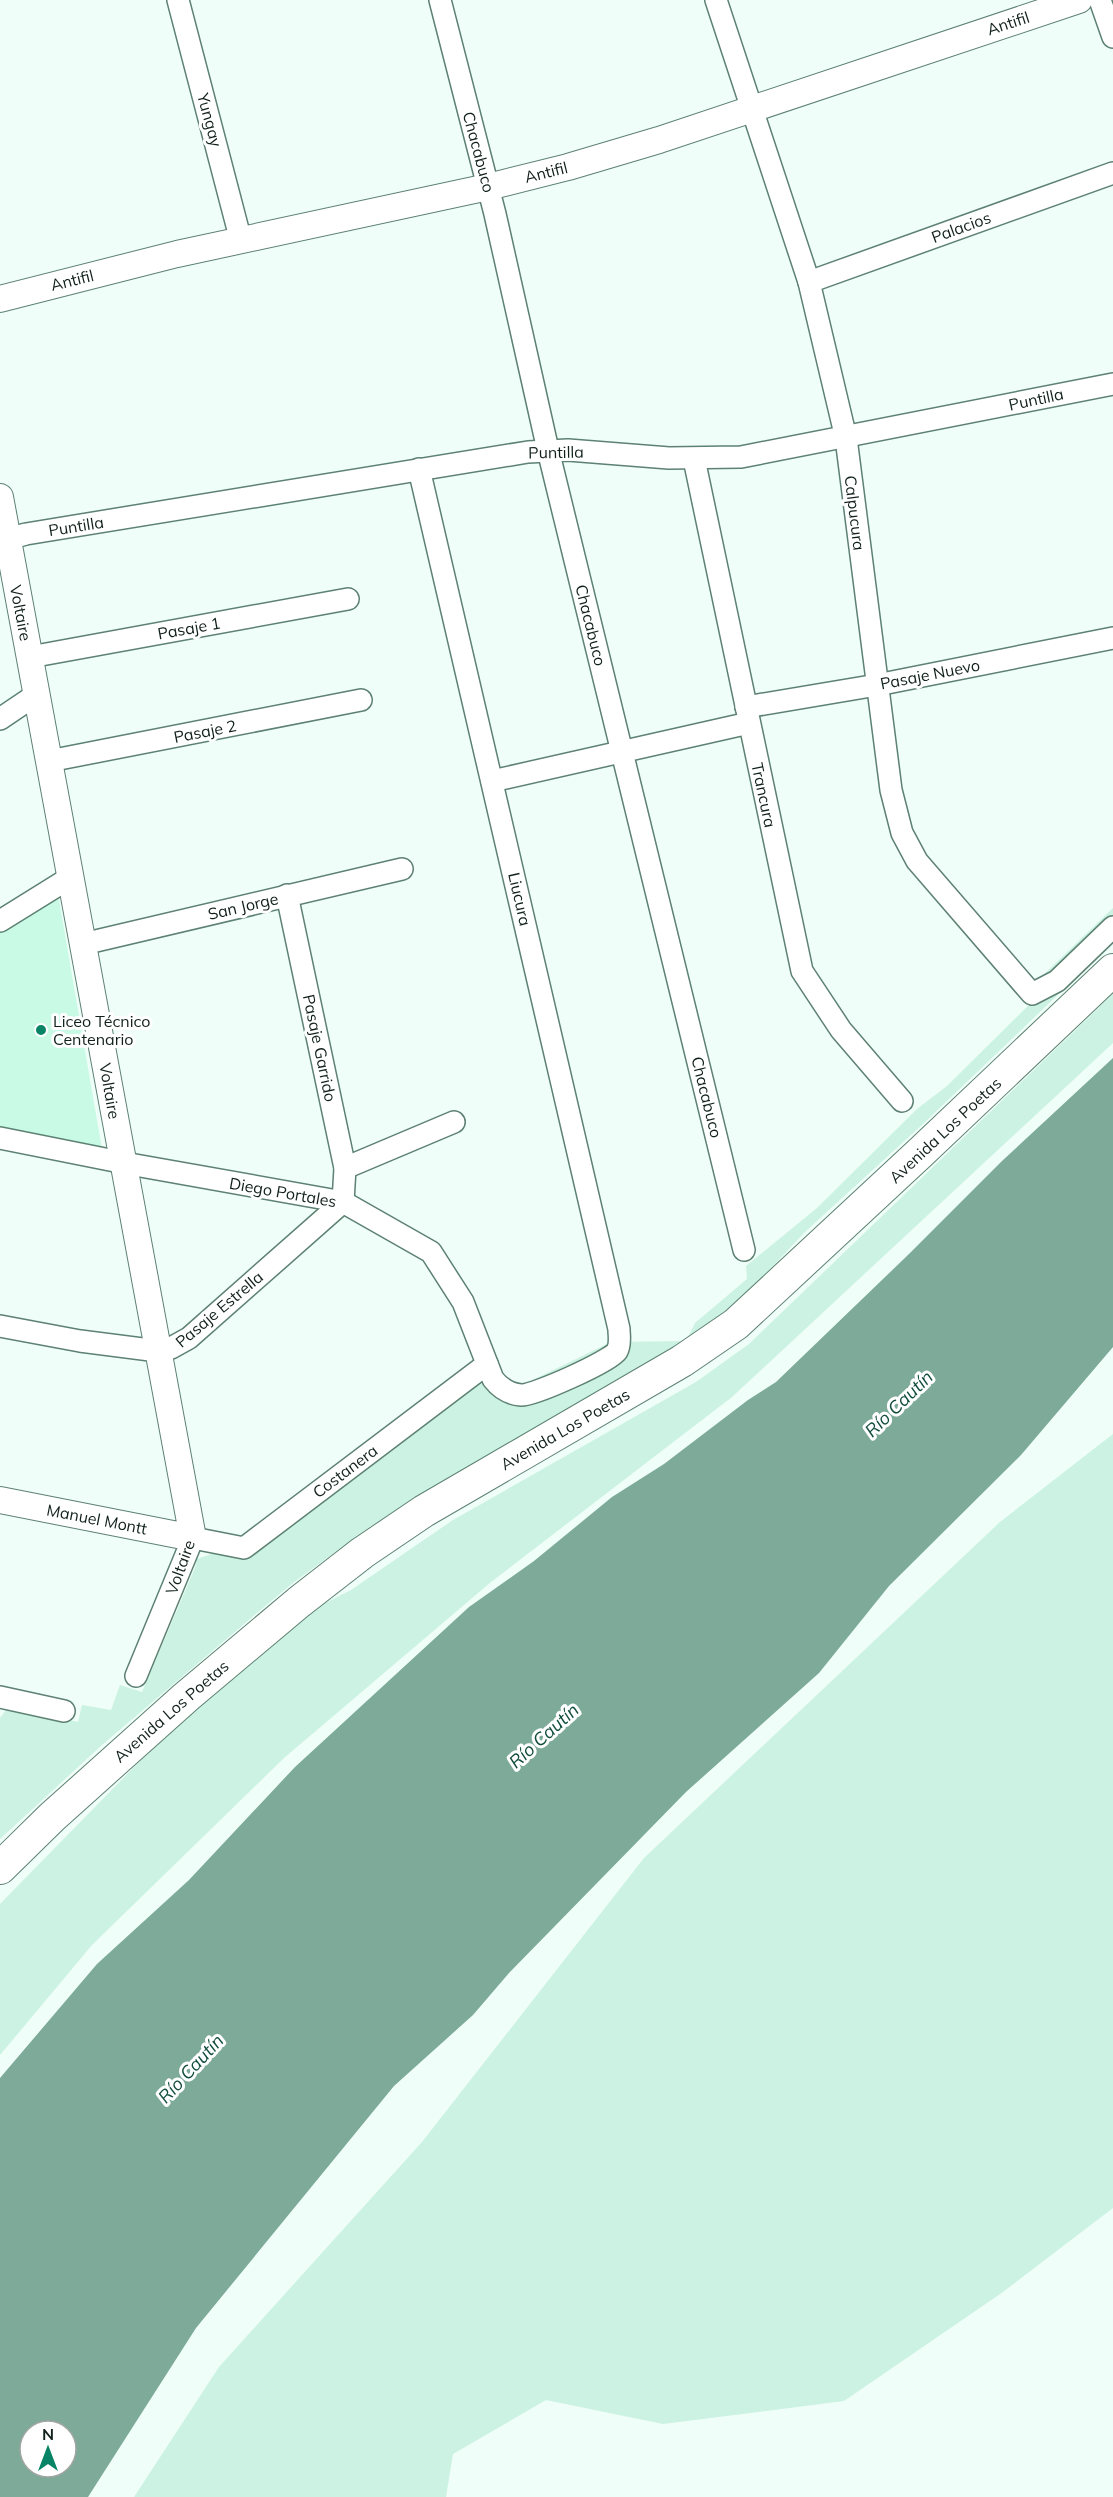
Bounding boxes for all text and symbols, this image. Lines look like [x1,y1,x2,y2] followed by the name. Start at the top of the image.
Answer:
[984,7,1032,39] street label: Antifil
[193,90,227,150] street label: Yungay
[459,109,499,195] street label: Chacabuco
[522,157,570,187] street label: Antifil
[929,207,994,247] street label: Palacios
[48,265,96,295] street label: Antifil
[1007,383,1065,415] street label: Puntilla
[528,442,584,462] street label: Puntilla
[840,474,870,552] street label: Calpucura
[47,512,105,540] street label: Puntilla
[571,582,611,668] street label: Chacabuco
[6,583,36,643] street label: Voltaire
[156,613,222,643] street label: Pasaje 1
[878,655,982,693] street label: Pasaje Nuevo
[172,715,238,747] street label: Pasaje 2
[747,761,781,829] street label: Trancura
[504,870,536,928] street label: Liucura
[206,888,280,924] street label: San Jorge
[299,992,341,1104] street label: Pasaje Garrido
[53,1011,150,1049] place label: Liceo Técnico Centenario
[34,1023,48,1037] marker: Liceo Técnico Centenario
[687,1054,727,1140] street label: Chacabuco
[95,1061,125,1121] street label: Voltaire
[885,1073,1005,1187] street label: Avenida Los Poetas
[228,1173,338,1211] street label: Diego Portales
[171,1267,267,1351] street label: Pasaje Estrella
[860,1365,938,1442] water label: Río Cautín
[497,1384,633,1474] street label: Avenida Los Poetas
[309,1440,381,1502] street label: Costanera
[45,1499,149,1539] street label: Manuel Montt
[161,1537,199,1597] street label: Voltaire
[109,1656,233,1766] street label: Avenida Los Poetas
[504,1698,583,1773] water label: Río Cautín
[153,2029,228,2108] water label: Río Cautín
[18,2419,78,2479] north arrow
[42,2424,54,2444] text: N

